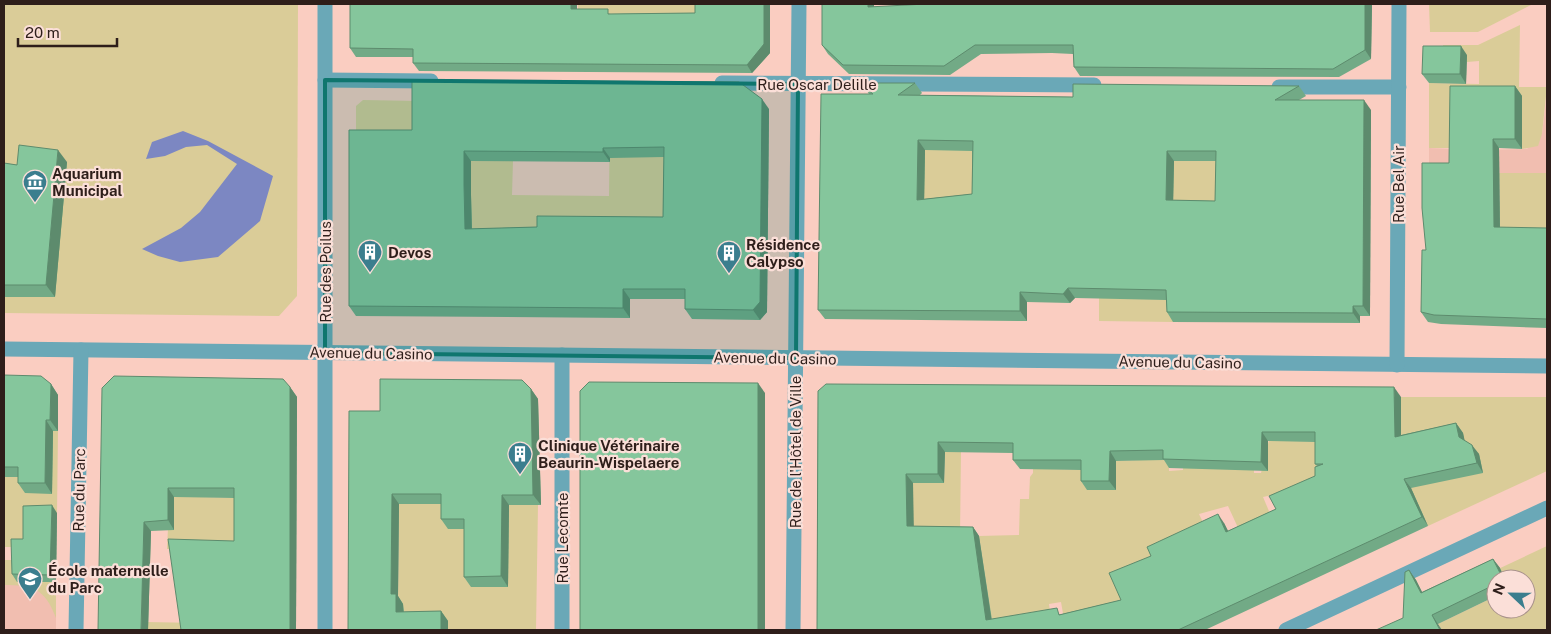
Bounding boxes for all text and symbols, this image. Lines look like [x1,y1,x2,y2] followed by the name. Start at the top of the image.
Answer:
[18,15,116,47] scale bar
[25,24,60,41] text: 20 m
[757,76,877,93] street label: Rue Oscar Delille
[1390,145,1407,223] street label: Rue Bel Air
[52,165,122,199] place label: Aquarium Municipal
[22,169,48,203] museum icon: Aquarium Municipal
[317,221,334,323] street label: Rue des Poilus
[746,236,820,270] place label: Résidence Calypso
[357,239,383,273] building icon: Devos
[716,240,742,274] building icon: Résidence Calypso
[388,244,431,261] place label: Devos
[309,343,433,363] street label: Avenue du Casino
[713,348,837,368] street label: Avenue du Casino
[1118,352,1242,372] street label: Avenue du Casino
[787,376,804,528] street label: Rue de l'Hôtel de Ville
[538,437,680,471] place label: Clinique Vétérinaire Beaurin-Wispelaere
[507,441,533,475] building icon: Clinique Vétérinaire Beaurin-Wispelaere
[70,448,88,532] street label: Rue du Parc
[554,492,571,584] street label: Rue Lecomte
[48,562,169,596] place label: École maternelle du Parc
[17,566,43,600] school or university icon: École maternelle du Parc
[1486,569,1536,619] north arrow
[1489,581,1508,597] text: N

